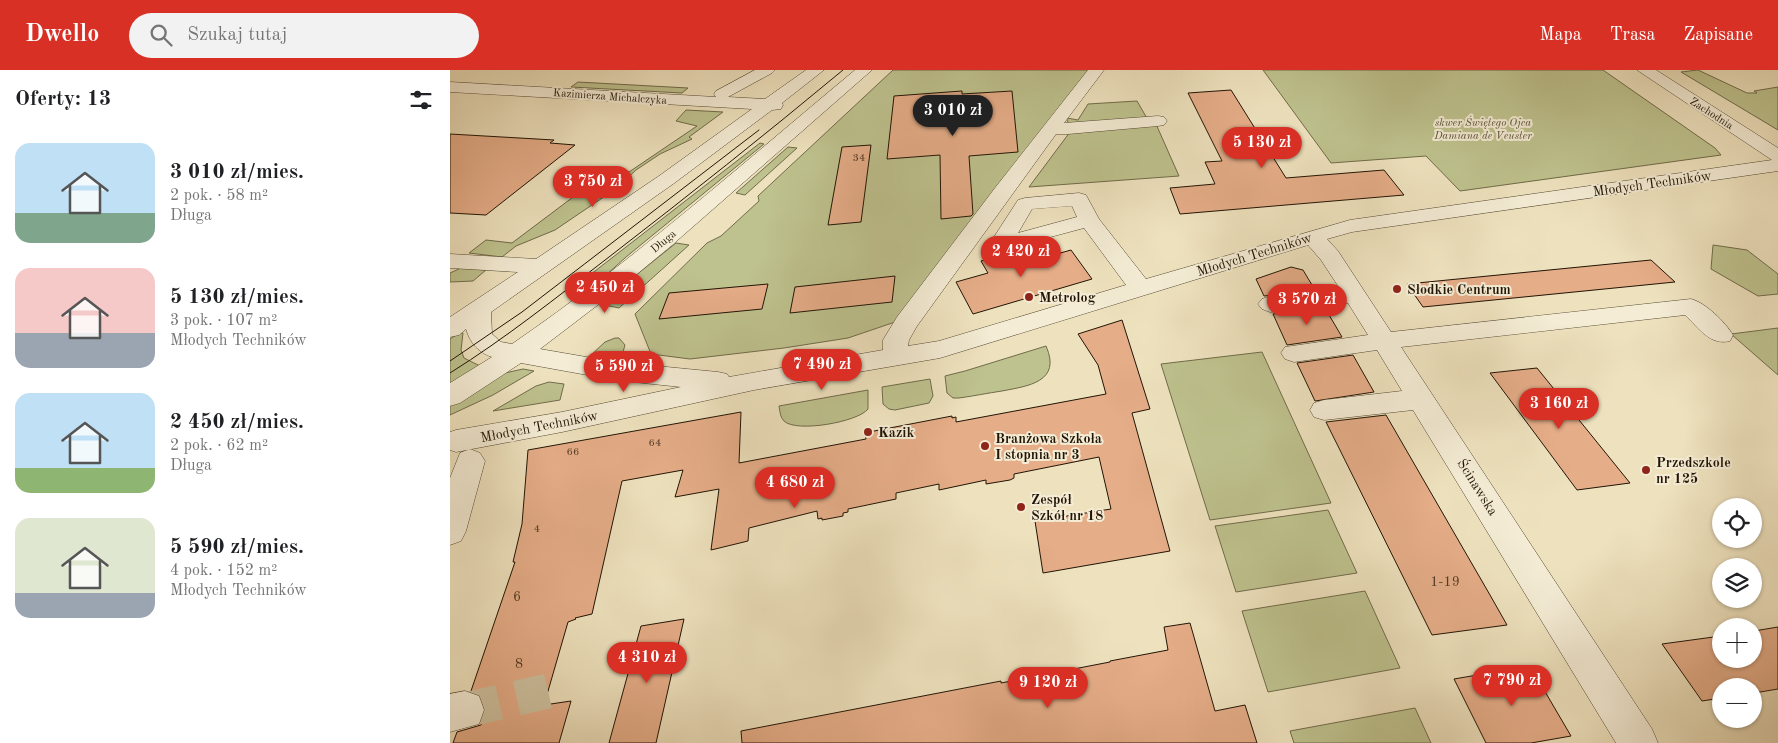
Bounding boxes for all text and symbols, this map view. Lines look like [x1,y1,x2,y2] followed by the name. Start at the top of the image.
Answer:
[129,13,479,58] search box
[147,21,175,49] icon: search
[25,23,99,47] text: Dwello
[187,26,287,45] text: Szukaj tutaj
[1539,26,1582,44] text: Mapa
[1610,26,1655,44] text: Trasa
[1683,26,1753,44] text: Zapisane
[407,86,435,114] icon: filters
[553,88,668,107] street label: Kazimierza Michalczyka
[15,89,111,110] text: Oferty: 13
[901,94,1005,137] pin: 3 010 zł
[1688,96,1735,133] street label: Zachodnia
[924,103,982,119] text: 3 010 zł
[1433,115,1532,142] park label: skwer Świętego Ojca Damiana de Veuster
[1210,126,1314,169] pin: 5 130 zł
[1233,135,1291,151] text: 5 130 zł
[853,153,865,164] house number: 34
[170,162,304,183] text: 3 010 zł/mies.
[55,163,115,223] icon: home
[541,166,645,208] pin: 3 750 zł
[1592,169,1712,199] street label: Młodych Techników
[564,174,622,190] text: 3 750 zł
[170,188,268,204] text: 2 pok. · 58 m²
[170,208,212,224] text: Długa
[649,228,679,256] street label: Długa
[1195,231,1314,279] street label: Młodych Techników
[969,236,1073,278] pin: 2 420 zł
[992,244,1050,260] text: 2 420 zł
[553,272,657,314] pin: 2 450 zł
[576,280,634,296] text: 2 450 zł
[1391,283,1403,295] marker: Słodkie Centrum
[1407,283,1511,297] place label: Słodkie Centrum
[1255,284,1359,326] pin: 3 570 zł
[170,287,304,308] text: 5 130 zł/mies.
[55,288,115,348] icon: home
[1023,291,1035,303] marker: Metrolog
[1039,291,1096,305] place label: Metrolog
[1278,292,1336,308] text: 3 570 zł
[170,313,277,329] text: 3 pok. · 107 m²
[170,333,307,349] text: Młodych Techników
[770,348,874,391] pin: 7 490 zł
[572,350,676,393] pin: 5 590 zł
[793,357,851,373] text: 7 490 zł
[595,359,653,375] text: 5 590 zł
[1507,388,1611,430] pin: 3 160 zł
[1530,396,1588,412] text: 3 160 zł
[479,409,599,445] street label: Młodych Techników
[170,412,304,433] text: 2 450 zł/mies.
[55,413,115,473] icon: home
[862,426,874,438] marker: Kazik
[878,426,914,440] place label: Kazik
[995,432,1102,462] place label: Branżowa Szkoła I stopnia nr 3
[170,438,268,454] text: 2 pok. · 62 m²
[649,438,661,449] house number: 64
[979,440,991,452] marker: Branżowa Szkoła I stopnia nr 3
[567,447,579,458] house number: 66
[1454,455,1503,518] street label: Ścinawska
[1656,456,1731,486] place label: Przedszkole nr 125
[170,458,212,474] text: Długa
[1640,464,1652,476] marker: Przedszkole nr 125
[743,466,847,509] pin: 4 680 zł
[766,475,824,491] text: 4 680 zł
[1031,493,1103,523] place label: Zespół Szkół nr 18
[1712,498,1762,728] map controls
[1712,498,1762,548] button: locate
[1015,501,1027,513] marker: Zespół Szkół nr 18
[534,524,540,535] house number: 4
[170,537,304,558] text: 5 590 zł/mies.
[55,538,115,598] icon: home
[1712,558,1762,608] button: layers
[170,563,277,579] text: 4 pok. · 152 m²
[1430,575,1460,589] house number: 1-19
[170,583,307,599] text: Młodych Techników
[513,590,521,604] house number: 6
[1712,618,1762,668] button: +
[595,642,699,684] pin: 4 310 zł
[618,650,676,666] text: 4 310 zł
[515,657,523,671] house number: 8
[1460,664,1564,707] pin: 7 790 zł
[996,666,1100,709] pin: 9 120 zł
[1483,673,1541,689] text: 7 790 zł
[1019,675,1077,691] text: 9 120 zł
[1712,678,1762,728] button: −

